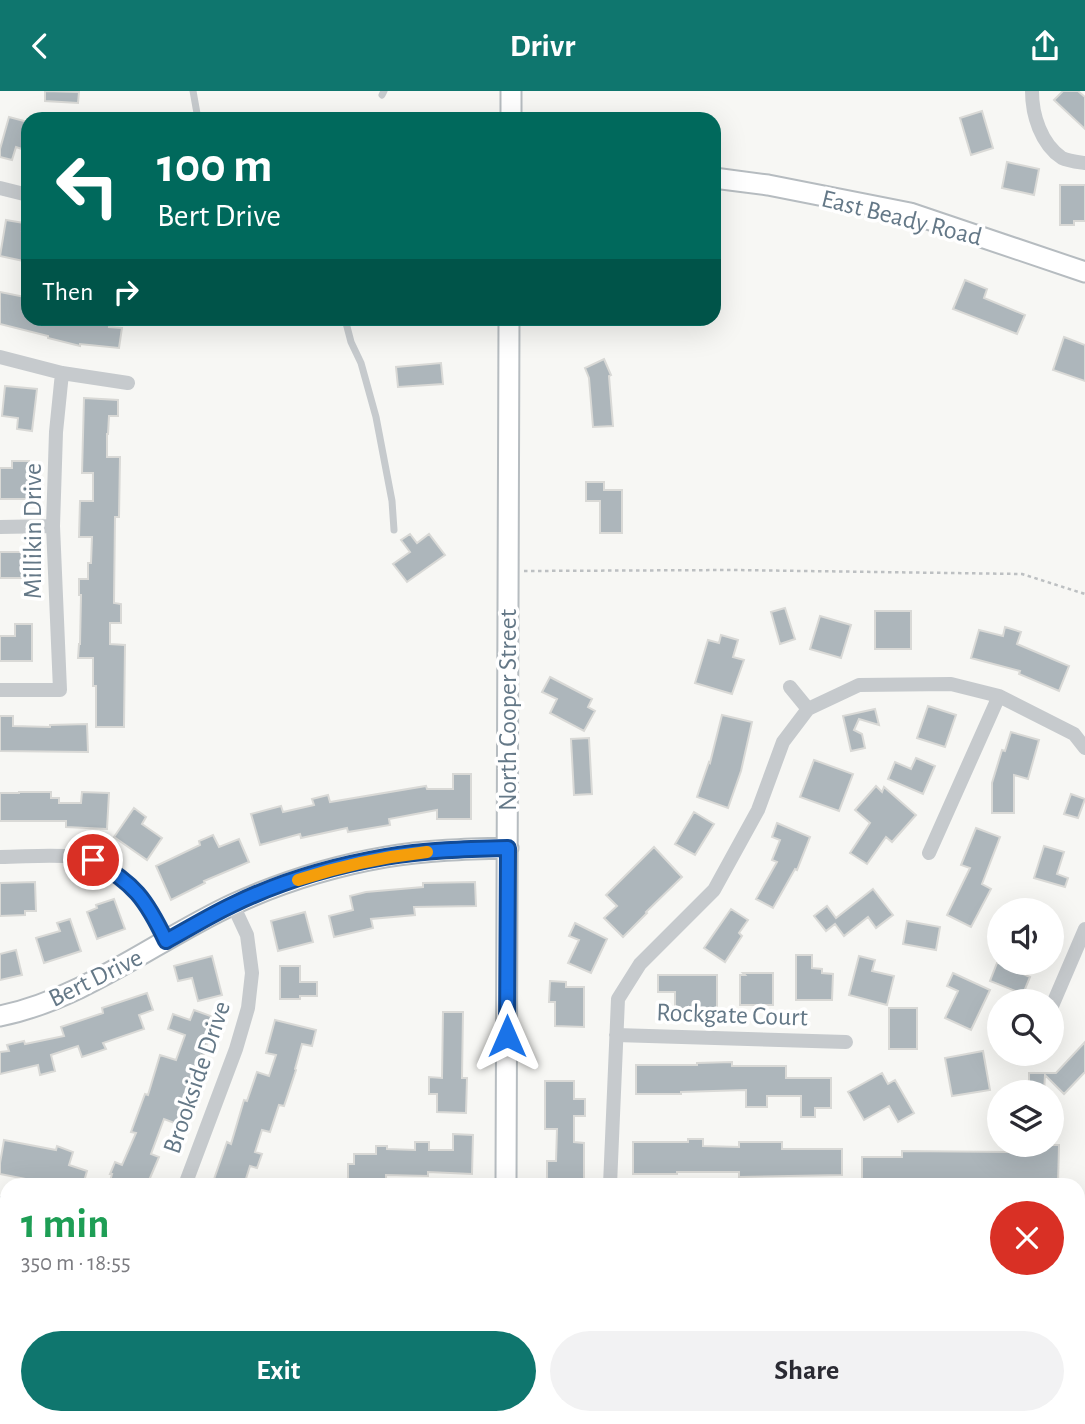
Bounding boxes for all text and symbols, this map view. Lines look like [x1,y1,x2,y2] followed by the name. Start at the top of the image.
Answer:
[21,27,59,65] icon: back
[1026,27,1064,65] icon: share
[510,30,575,62] text: Drivr
[42,140,133,231] icon: left
[157,142,273,191] text: 100 m
[819,185,985,250] street label: East Beady Road
[157,200,281,232] text: Bert Drive
[107,273,145,311] icon: right
[42,279,93,305] text: Then
[20,463,46,599] street label: Millikin Drive
[495,609,521,811] street label: North Cooper Street
[63,830,123,890] pin
[74,841,112,879] icon: arrive
[987,898,1064,1157] map controls
[987,898,1064,975] button: sound
[44,944,146,1012] street label: Bert Drive
[987,989,1064,1066] button: search
[159,998,235,1157] street label: Brookside Drive
[470,999,544,1073] position arrow
[656,999,808,1031] street label: Rockgate Court
[987,1080,1064,1157] button: layers
[990,1201,1064,1275] button: close
[21,1203,110,1245] text: 1 min
[21,1252,131,1275] text: 350 m · 18:55
[21,1331,536,1411] button: Exit
[550,1331,1064,1411] button: Share

